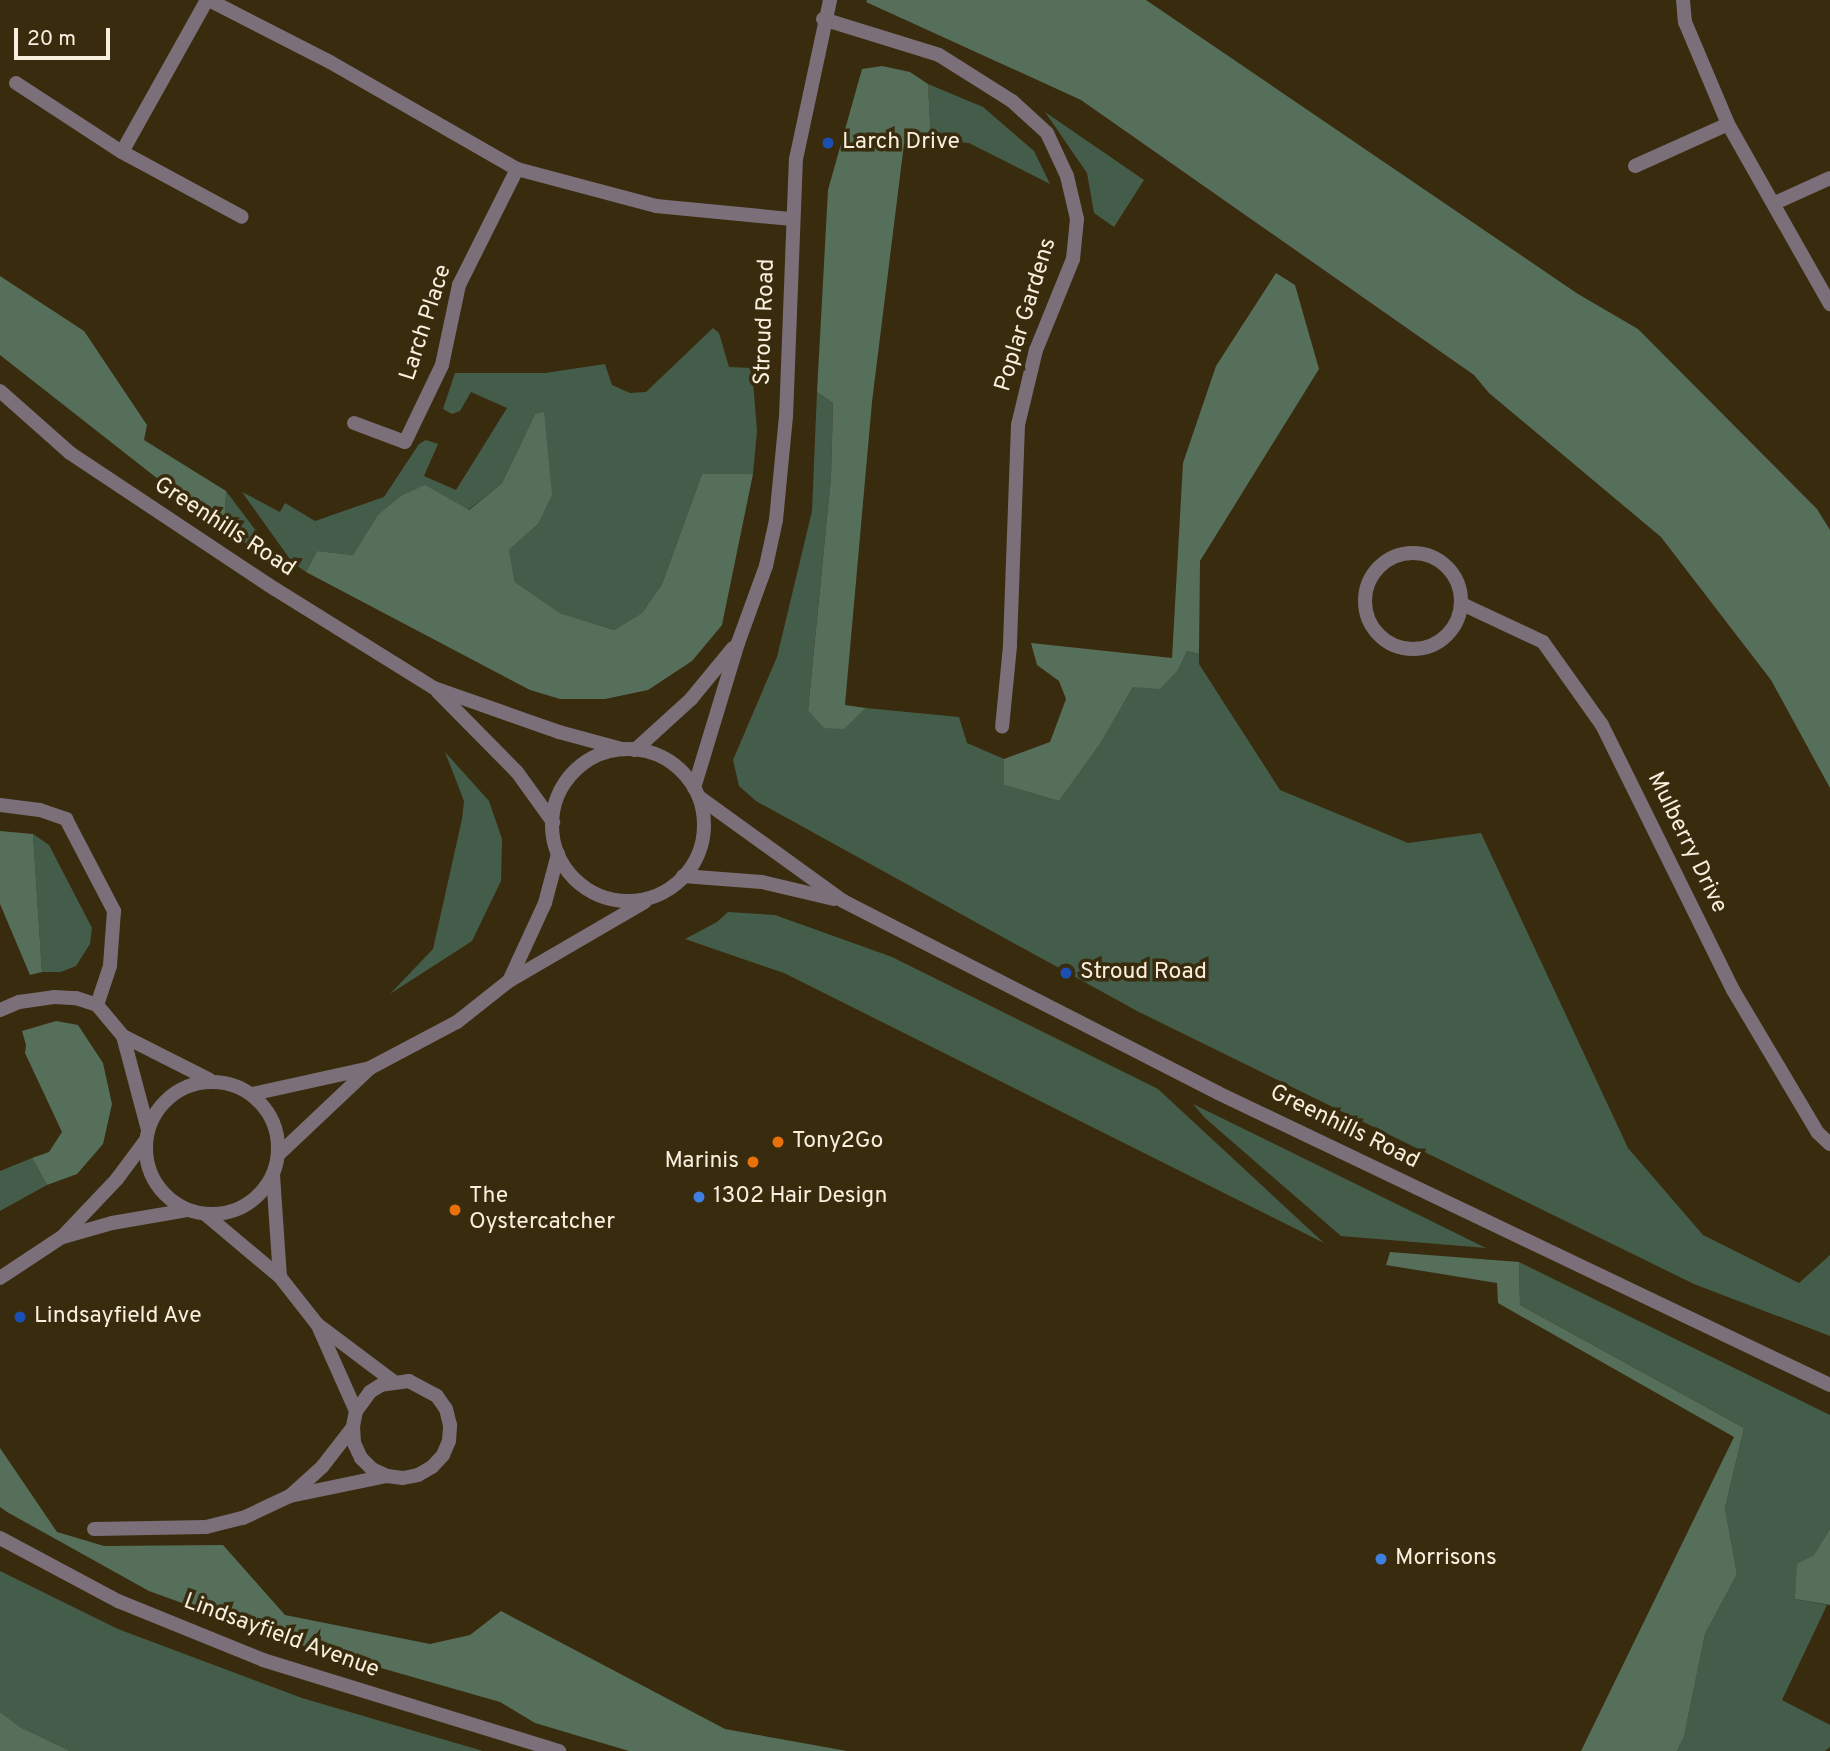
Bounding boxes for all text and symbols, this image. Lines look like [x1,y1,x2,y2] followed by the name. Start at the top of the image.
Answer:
[18,14,114,58] scale bar
[27,26,76,53] text: 20 m
[842,129,960,157] place label: Larch Drive
[820,135,836,151] marker: Larch Drive
[991,235,1063,395] street label: Poplar Gardens
[750,258,782,386] street label: Stroud Road
[395,261,459,385] street label: Larch Place
[148,472,300,584] street label: Greenhills Road
[1640,768,1732,918] street label: Mulberry Drive
[1080,959,1207,987] place label: Stroud Road
[1058,965,1074,981] marker: Stroud Road
[1265,1080,1423,1176] street label: Greenhills Road
[792,1128,883,1156] place label: Tony2Go
[770,1134,786,1150] marker: Tony2Go
[665,1148,739,1176] place label: Marinis
[745,1154,761,1170] marker: Marinis
[469,1183,615,1237] place label: The Oystercatcher
[713,1183,887,1211] place label: 1302 Hair Design
[691,1189,707,1205] marker: 1302 Hair Design
[447,1202,463,1218] marker: The Oystercatcher
[34,1303,202,1331] place label: Lindsayfield Ave
[12,1309,28,1325] marker: Lindsayfield Ave
[1395,1545,1497,1573] place label: Morrisons
[1373,1551,1389,1567] marker: Morrisons
[179,1589,383,1685] street label: Lindsayfield Avenue

